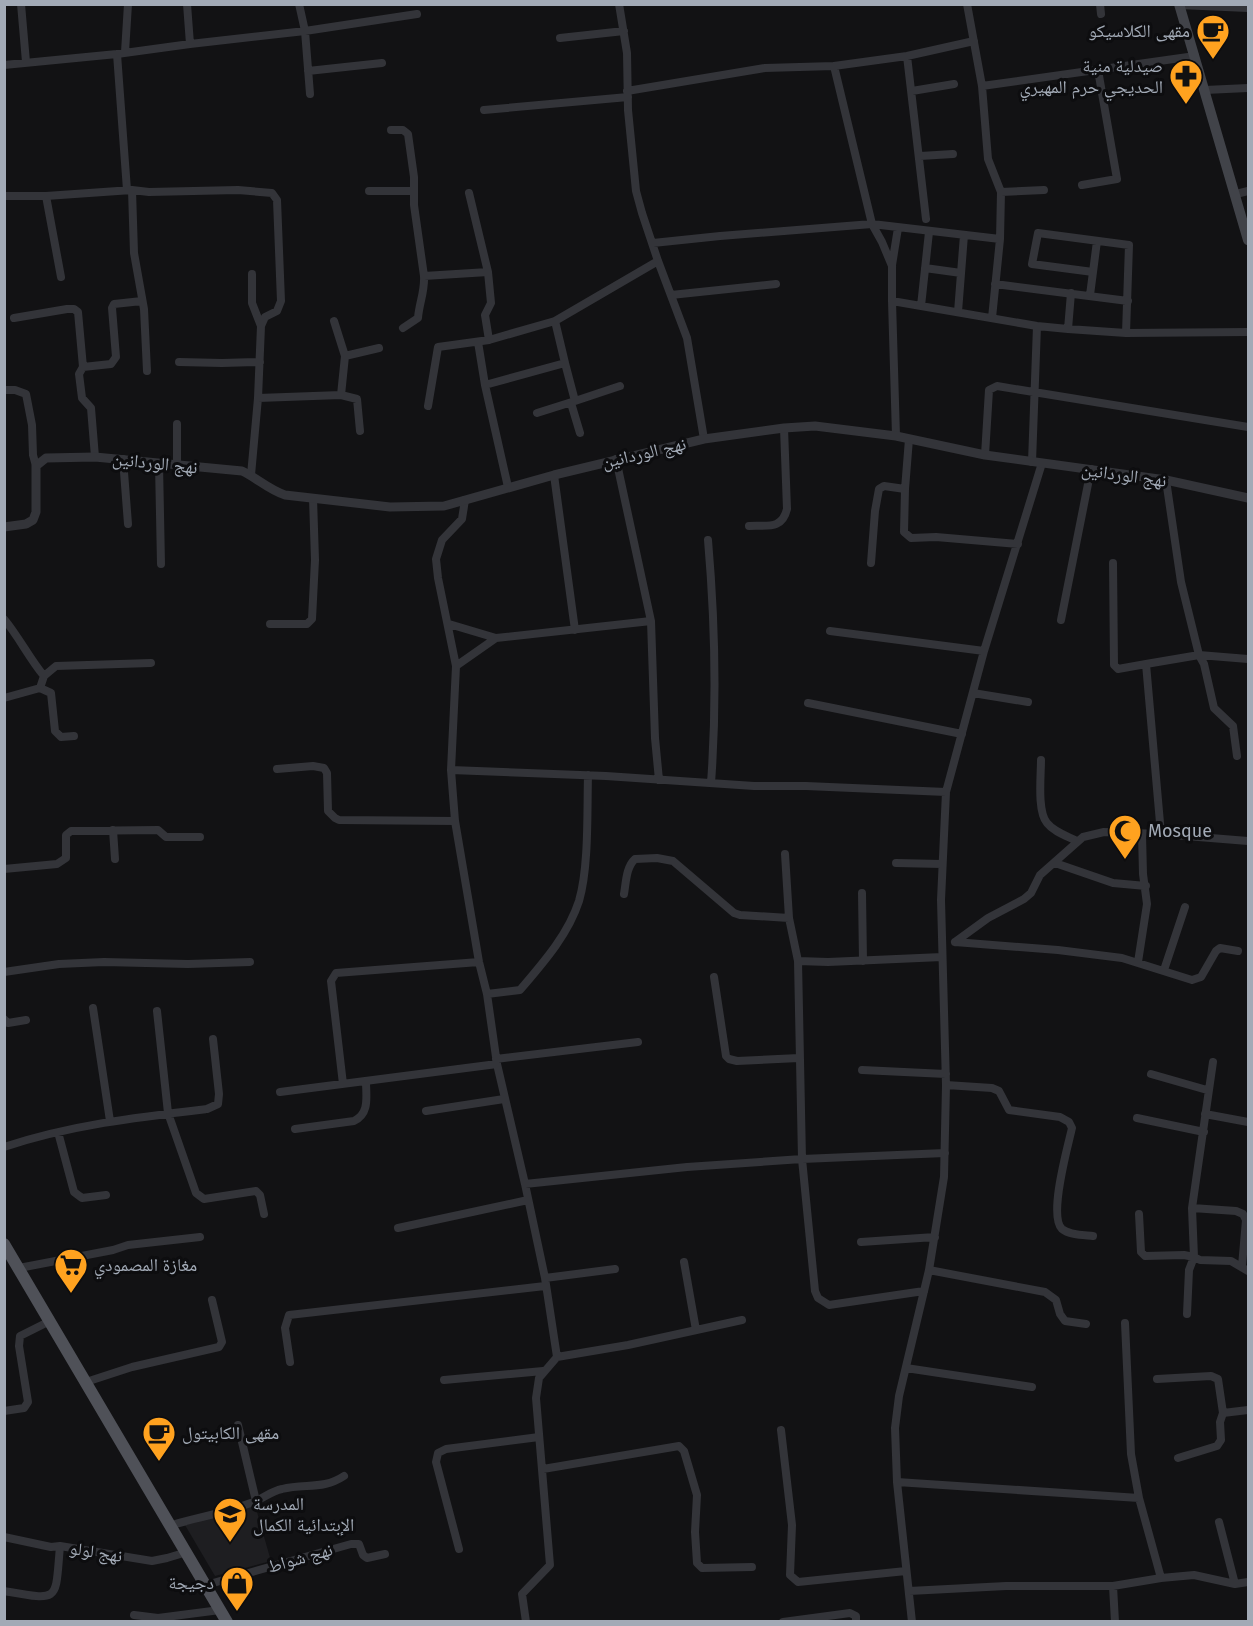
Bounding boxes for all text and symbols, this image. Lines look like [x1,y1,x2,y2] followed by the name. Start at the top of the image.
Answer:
[1195,13,1231,60] cafe icon: مقهى الكلاسيكو
[1088,20,1190,42] place label: مقهى الكلاسيكو
[1020,55,1163,102] place label: صيدلية منية الحديجي حرم المهيري
[1168,58,1204,105] pharmacy icon: صيدلية منية الحديجي حرم المهيري
[600,433,689,474] street label: نهج الوردانين
[111,448,199,479] street label: نهج الوردانين
[1080,458,1168,493] street label: نهج الوردانين
[1107,813,1143,860] mosque icon: Mosque
[1148,820,1212,842] place label: Mosque
[53,1247,89,1294] supermarket icon: مغازة المصمودي
[94,1254,197,1280] place label: مغازة المصمودي
[141,1415,177,1462] cafe icon: مقهى الكابيتول
[182,1422,279,1444] place label: مقهى الكابيتول
[253,1493,354,1536] place label: المدرسة الإبتدائية الكمال
[212,1496,248,1543] school or university icon: المدرسة الإبتدائية الكمال
[68,1537,124,1568] street label: نهج لولو
[265,1538,336,1579] street label: نهج شواط
[219,1565,255,1612] shop icon: دجيجة
[168,1572,214,1594] place label: دجيجة

